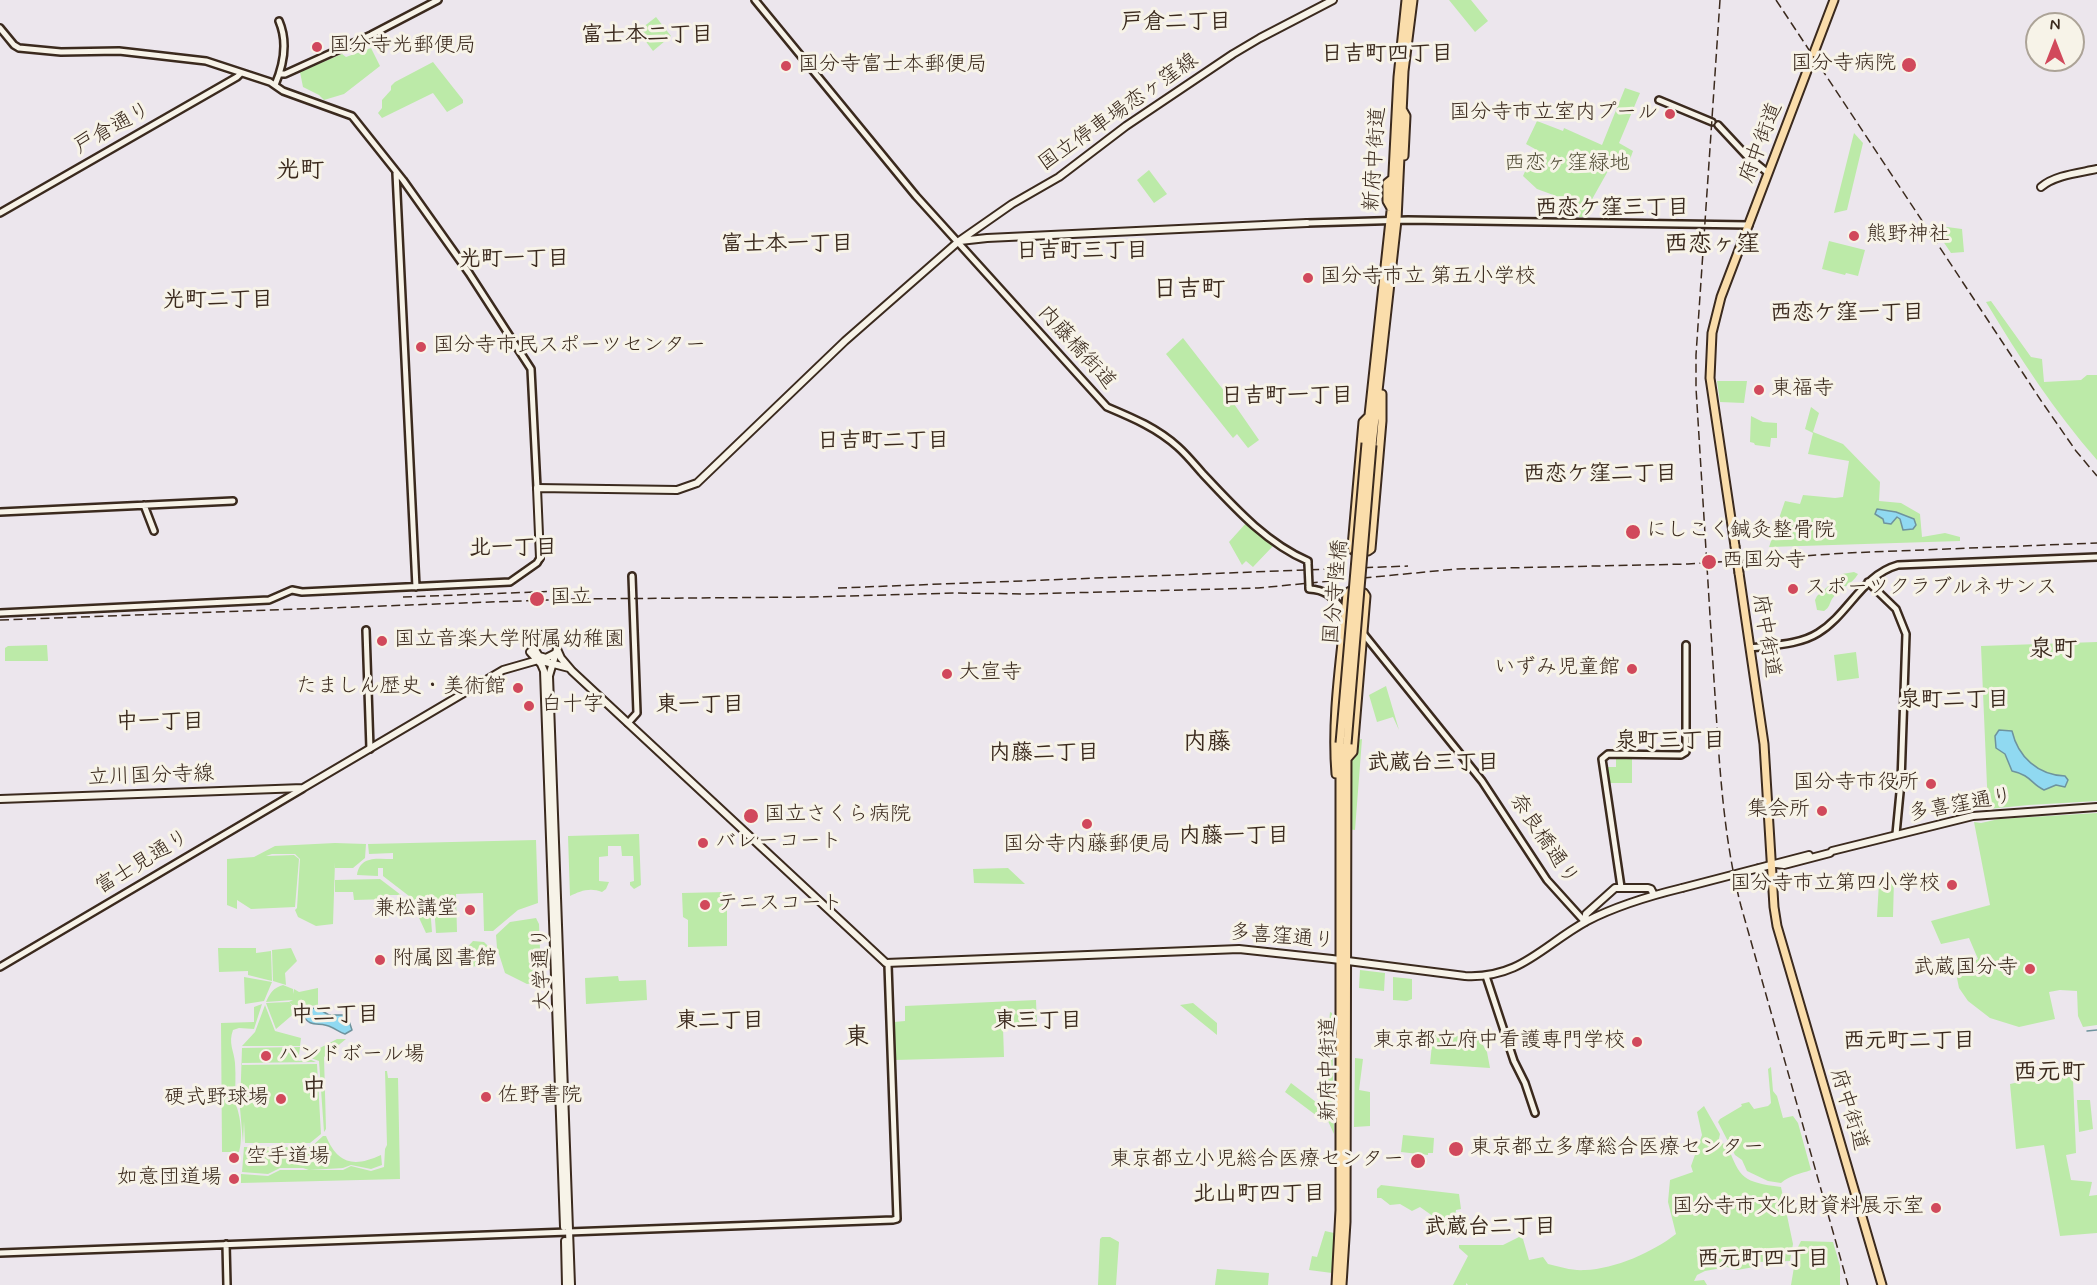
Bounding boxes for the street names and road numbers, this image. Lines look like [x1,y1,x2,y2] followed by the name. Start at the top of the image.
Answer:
[1034,48,1204,178] street label: 国立停車場恋ヶ窪線
[70,98,156,160] street label: 戸倉通り
[1735,99,1789,187] street label: 府中街道
[1360,106,1392,212] street label: 新府中街道
[1032,301,1120,395] street label: 内藤橋街道
[1320,539,1354,645] street label: 国分寺陸橋
[1746,593,1784,679] street label: 府中街道
[88,762,214,792] street label: 立川国分寺線
[1907,784,2015,828] street label: 多喜窪通り
[1503,789,1583,891] street label: 奈良橋通り
[92,825,194,901] street label: 富士見通り
[1229,921,1335,955] street label: 多喜窪通り
[529,927,557,1011] street label: 大学通り
[1317,1017,1343,1121] street label: 新府中街道
[1824,1066,1872,1154] street label: 府中街道

